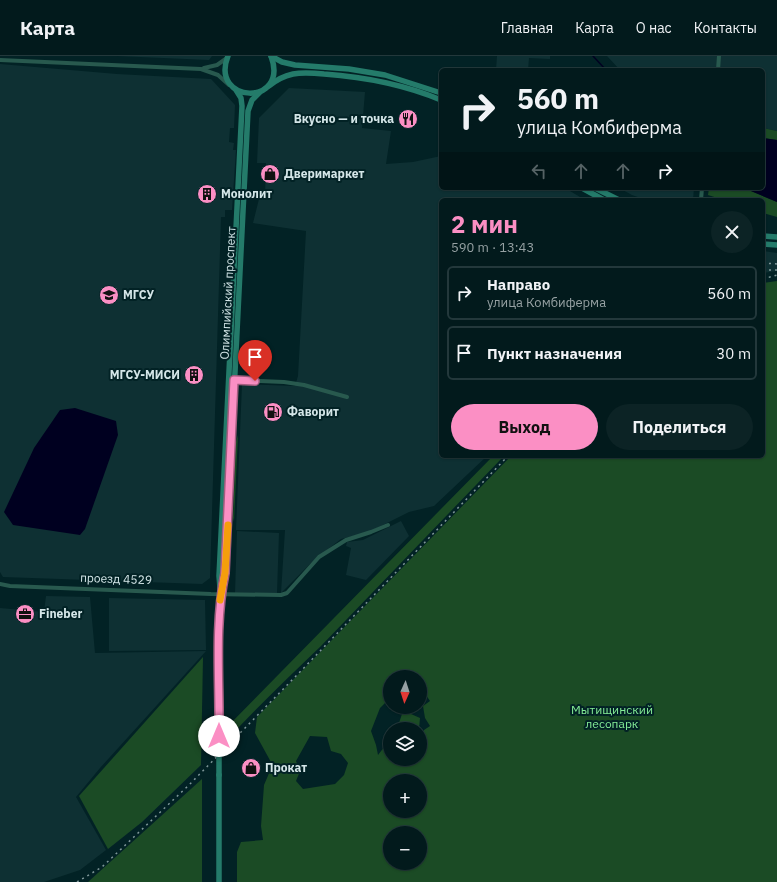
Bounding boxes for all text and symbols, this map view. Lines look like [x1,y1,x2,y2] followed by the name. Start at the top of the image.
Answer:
[20,16,75,40] text: Карта
[501,19,553,37] text: Главная
[575,19,614,37] text: Карта
[636,19,672,37] text: О нас
[694,19,757,37] text: Контакты
[517,80,599,117] text: 560 m
[451,84,503,136] icon: right
[397,108,419,130] restaurant icon: Вкусно — и точка
[294,111,394,126] place label: Вкусно — и точка
[517,116,682,139] text: улица Комбиферма
[528,160,550,182] icon: left
[570,160,592,182] icon: ahead
[612,160,634,182] icon: ahead
[654,160,676,182] icon: right
[259,163,281,185] shop icon: Дверимаркет
[284,166,365,181] place label: Дверимаркет
[196,183,218,205] building icon: Монолит
[221,186,272,201] place label: Монолит
[451,208,518,240] text: 2 мин
[711,211,753,253] button: close
[217,226,239,360] street label: Олимпийский проспект
[451,239,534,256] text: 590 m · 13:43
[487,275,550,294] text: Направо
[453,282,475,304] icon: right
[98,284,120,306] school or university icon: МГСУ
[707,284,751,303] text: 560 m
[123,287,155,302] place label: МГСУ
[487,294,606,311] text: улица Комбиферма
[238,340,272,381] pin
[453,342,475,364] icon: arrive
[487,344,622,363] text: Пункт назначения
[716,344,751,363] text: 30 m
[244,346,266,368] icon: arrive
[183,364,205,386] building icon: МГСУ-МИСИ
[110,367,180,382] place label: МГСУ-МИСИ
[262,401,284,423] fuel station icon: Фаворит
[287,404,339,419] place label: Фаворит
[451,404,598,450] button: Выход
[606,404,753,450] button: Поделиться
[80,570,152,587] street label: проезд 4529
[14,603,36,625] office icon: Fineber
[39,606,82,621] place label: Fineber
[383,670,427,714] north arrow
[383,670,427,870] map controls
[571,702,653,731] park label: Мытищинский лесопарк
[198,715,240,757] position arrow
[383,722,427,766] button: layers
[240,757,262,779] shop icon: Прокат
[265,760,307,775] place label: Прокат
[383,774,427,818] button: +
[383,826,427,870] button: −

